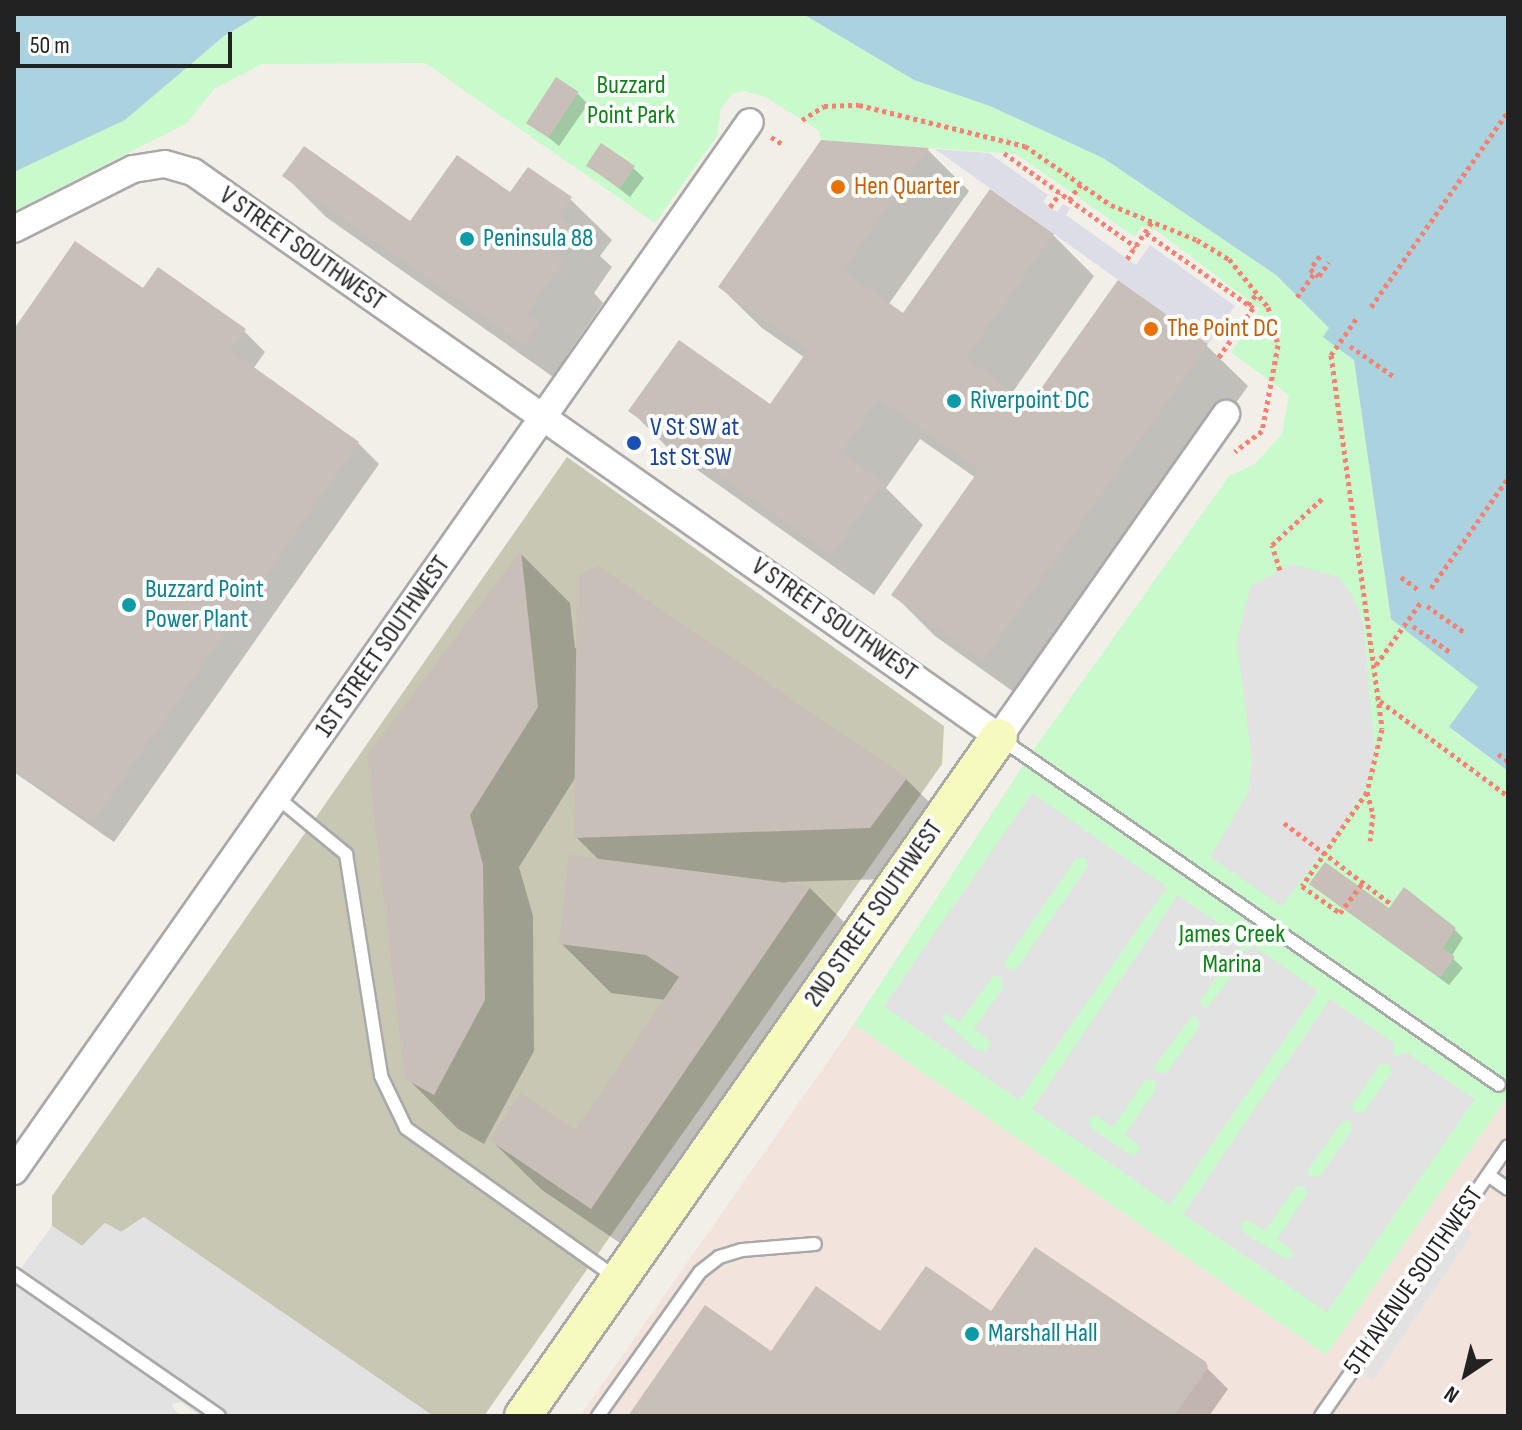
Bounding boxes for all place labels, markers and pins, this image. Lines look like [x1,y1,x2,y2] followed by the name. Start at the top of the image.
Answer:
[854,171,960,203] place label: Hen Quarter
[829,178,847,196] marker: Hen Quarter
[483,223,593,255] place label: Peninsula 88
[458,230,476,248] marker: Peninsula 88
[1167,313,1278,345] place label: The Point DC
[1142,320,1160,338] marker: The Point DC
[970,385,1090,417] place label: Riverpoint DC
[945,392,963,410] marker: Riverpoint DC
[650,412,739,474] place label: V St SW at 1st St SW
[625,434,643,452] marker: V St SW at 1st St SW
[145,574,264,636] place label: Buzzard Point Power Plant
[120,596,138,614] marker: Buzzard Point Power Plant
[988,1318,1098,1350] place label: Marshall Hall
[963,1325,981,1343] marker: Marshall Hall

